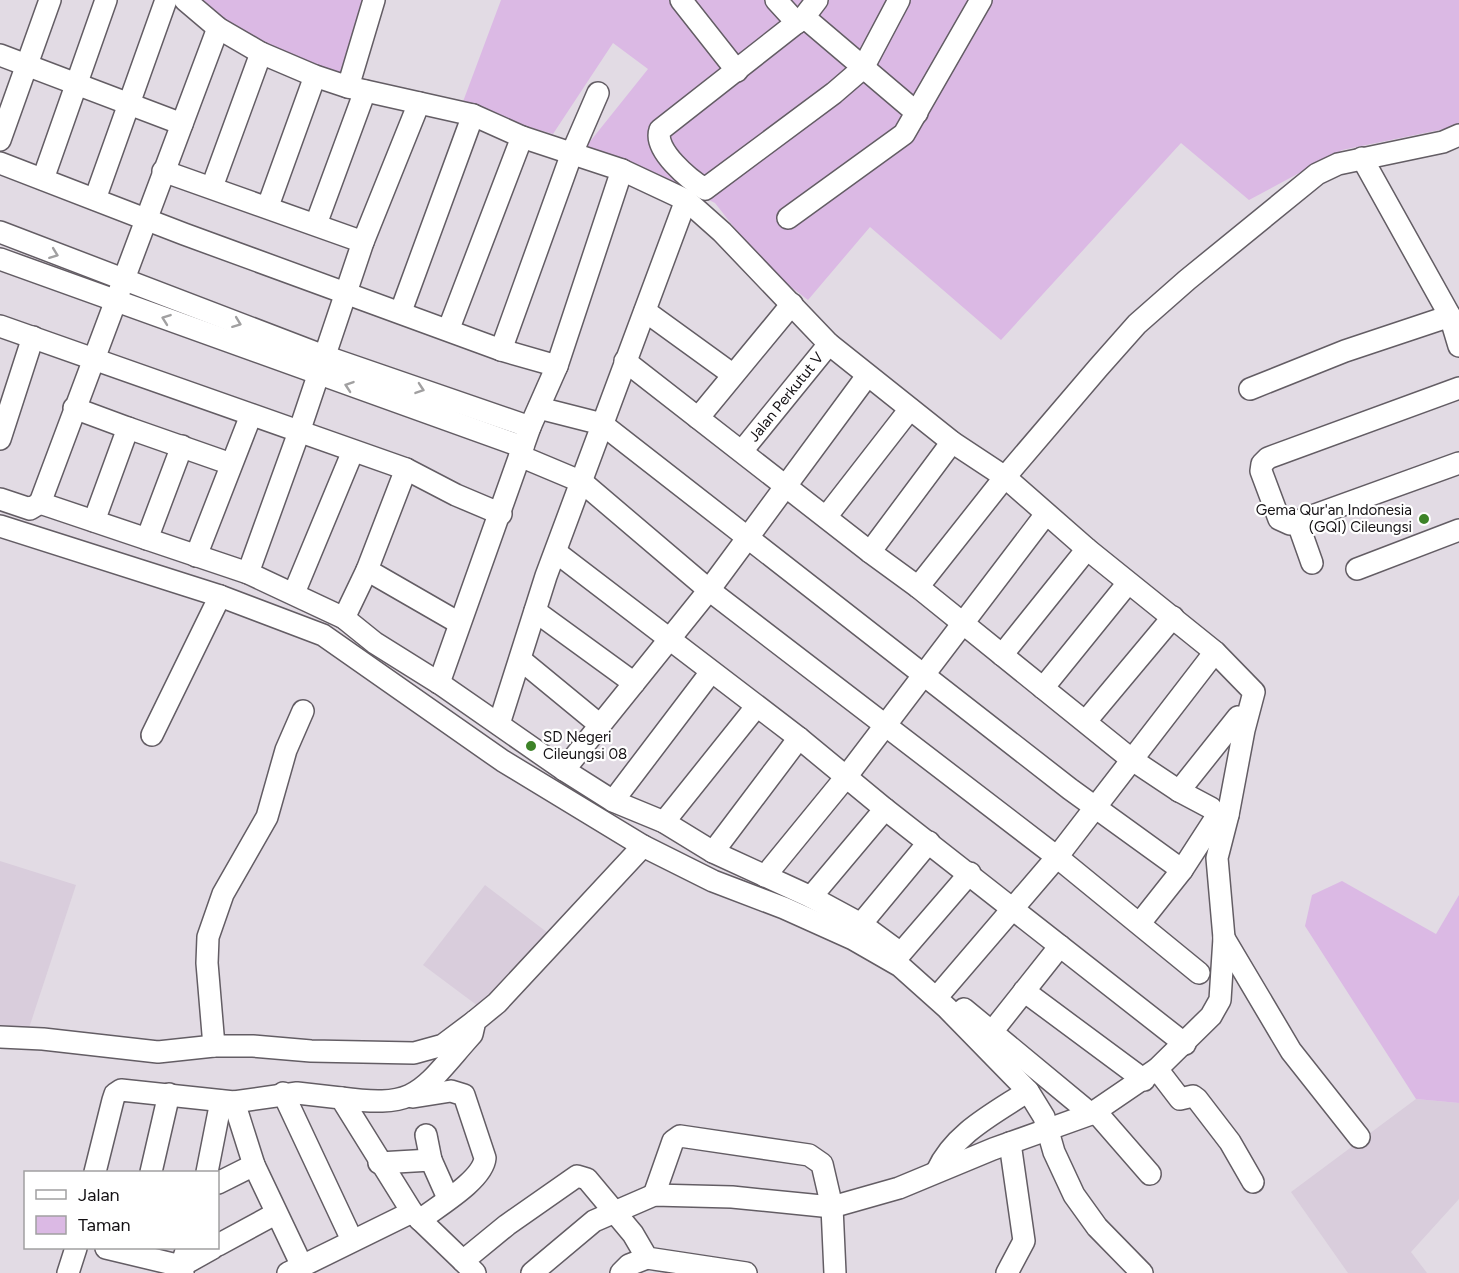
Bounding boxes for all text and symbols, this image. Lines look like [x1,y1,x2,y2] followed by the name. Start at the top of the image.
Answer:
[48,247,59,259] one-way arrow
[161,314,172,326] one-way arrow
[231,316,242,328] one-way arrow
[745,348,828,445] street label: Jalan Perkutut V
[344,380,355,393] one-way arrow
[414,381,425,394] one-way arrow
[1256,501,1412,536] place label: Gema Qur'an Indonesia (GQI) Cileungsi
[1417,512,1431,526] marker: Gema Qur'an Indonesia (GQI) Cileungsi
[543,728,627,763] place label: SD Negeri Cileungsi 08
[524,739,538,753] marker: SD Negeri Cileungsi 08
[24,1171,219,1249] legend
[78,1184,120,1206] text: Jalan
[78,1214,131,1236] text: Taman

